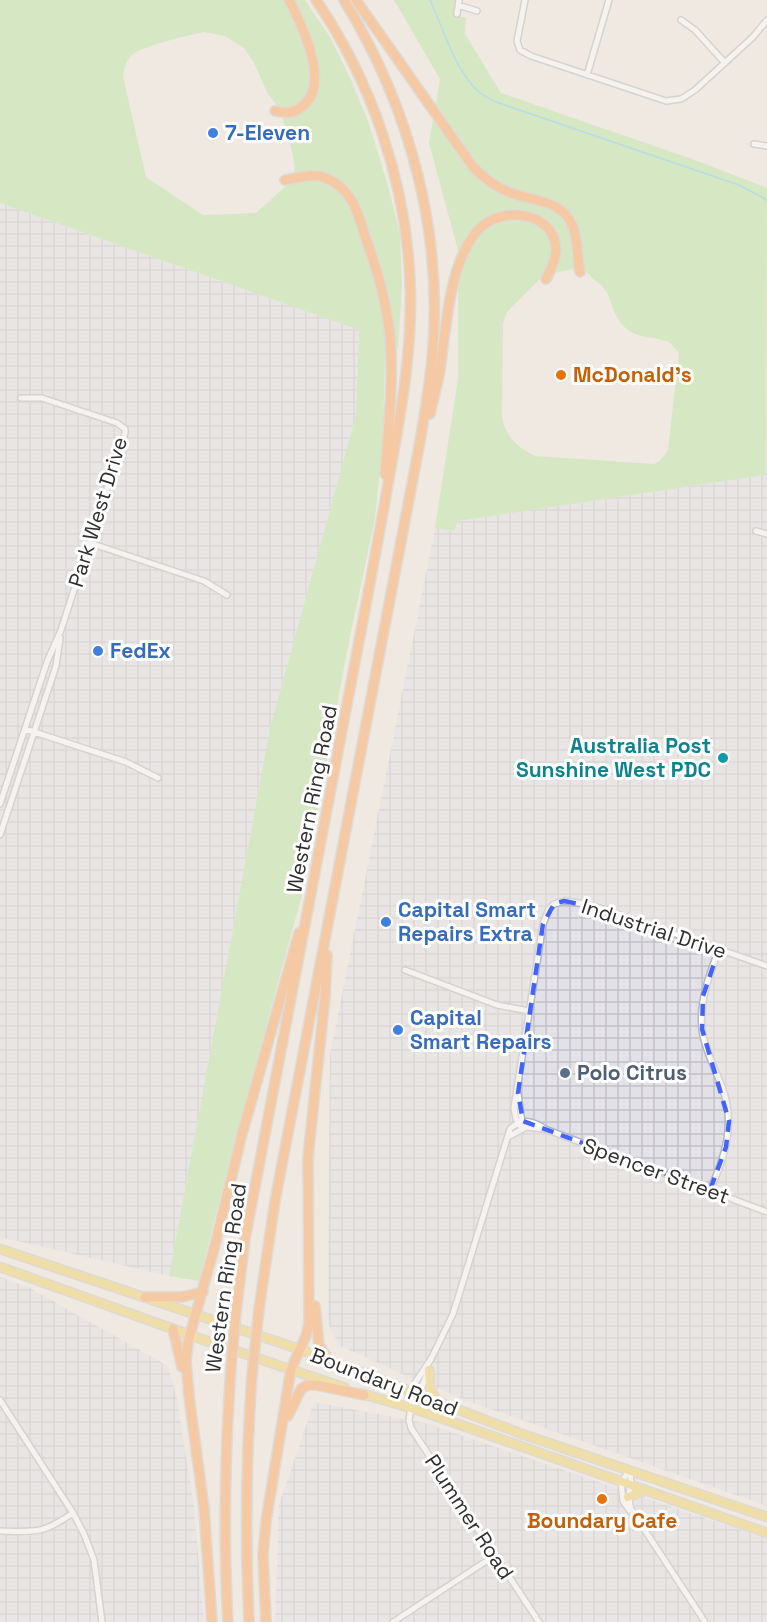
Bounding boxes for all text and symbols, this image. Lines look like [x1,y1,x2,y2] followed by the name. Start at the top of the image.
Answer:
[225,119,310,146] place label: 7-Eleven
[206,126,220,140] marker: 7-Eleven
[573,361,692,388] place label: McDonald's
[554,368,568,382] marker: McDonald's
[62,433,133,590] street label: Park West Drive
[110,637,171,664] place label: FedEx
[91,644,105,658] marker: FedEx
[280,703,343,895] street label: Western Ring Road
[516,732,711,783] place label: Australia Post Sunshine West PDC
[716,751,730,765] marker: Australia Post Sunshine West PDC
[578,892,730,965] street label: Industrial Drive
[398,896,536,947] place label: Capital Smart Repairs Extra
[379,915,393,929] marker: Capital Smart Repairs Extra
[410,1004,552,1055] place label: Capital Smart Repairs
[391,1023,405,1037] marker: Capital Smart Repairs
[577,1059,687,1086] place label: Polo Citrus
[558,1066,572,1080] marker: Polo Citrus
[579,1131,733,1210] street label: Spencer Street
[199,1182,252,1374] street label: Western Ring Road
[307,1341,462,1422] street label: Boundary Road
[419,1449,520,1584] street label: Plummer Road
[595,1492,609,1506] marker: Boundary Cafe
[527,1507,677,1534] place label: Boundary Cafe

